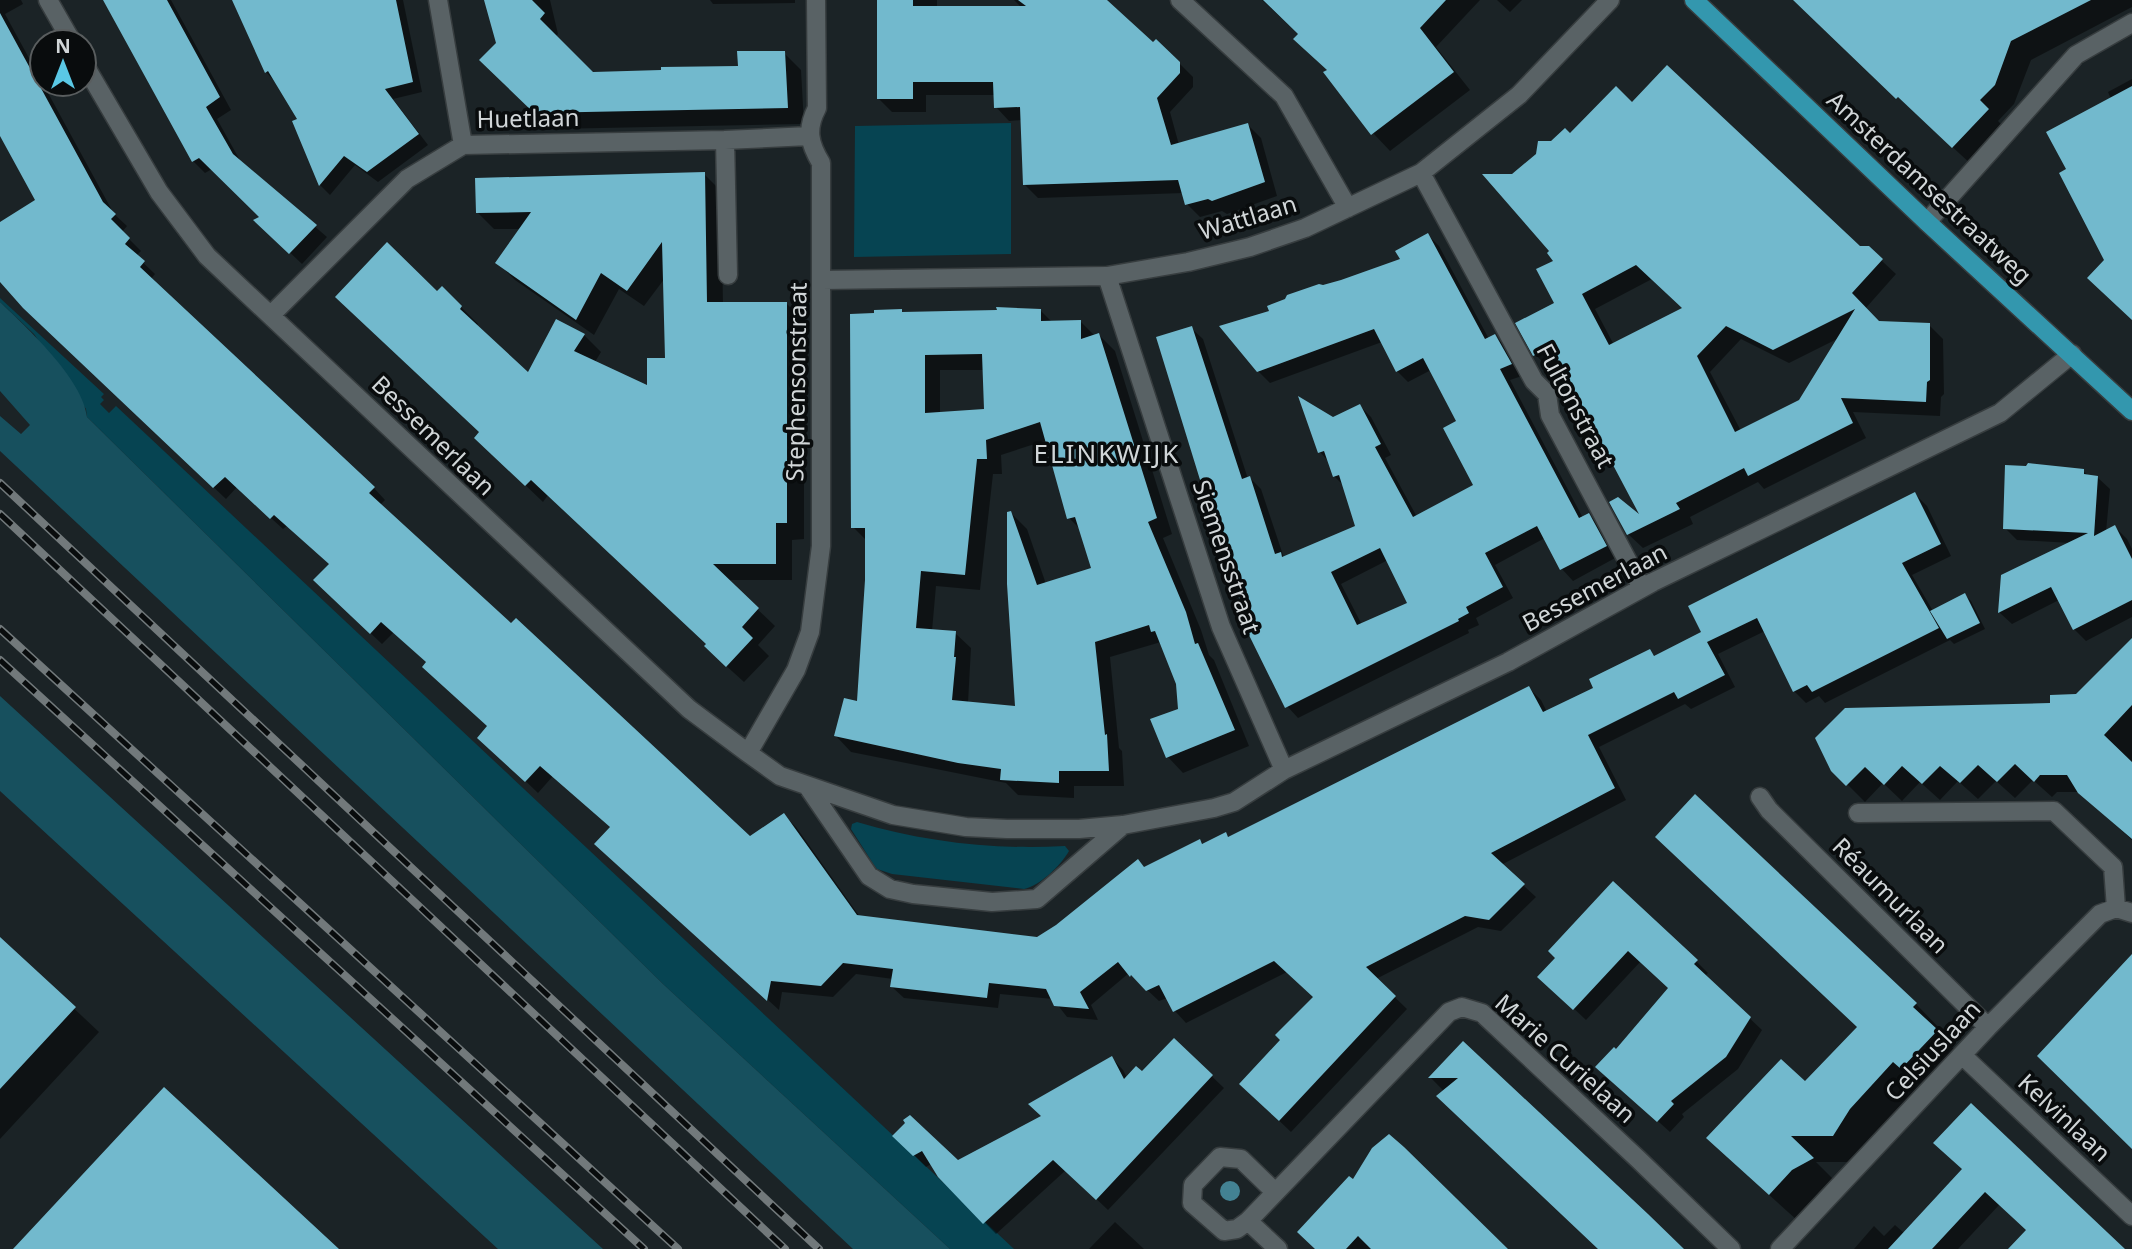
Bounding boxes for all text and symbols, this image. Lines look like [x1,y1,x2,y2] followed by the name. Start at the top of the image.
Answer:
[28,28,98,98] north arrow
[55,33,71,59] text: N
[1820,83,2040,291] street label: Amsterdamsestraatweg
[476,100,580,135] street label: Huetlaan
[1195,186,1300,247] street label: Wattlaan
[777,282,814,482] street label: Stephensonstraat
[1530,337,1623,474] street label: Fultonstraat
[365,368,503,502] street label: Bessemerlaan
[1034,435,1180,471] district label: ELINKWIJK
[1186,475,1269,638] street label: Siemensstraat
[1516,535,1672,639] street label: Bessemerlaan
[1826,830,1956,960] street label: Réaumurlaan
[1489,986,1643,1130] street label: Marie Curielaan
[1877,992,1987,1108] street label: Celsiuslaan
[2011,1065,2119,1168] street label: Kelvinlaan

